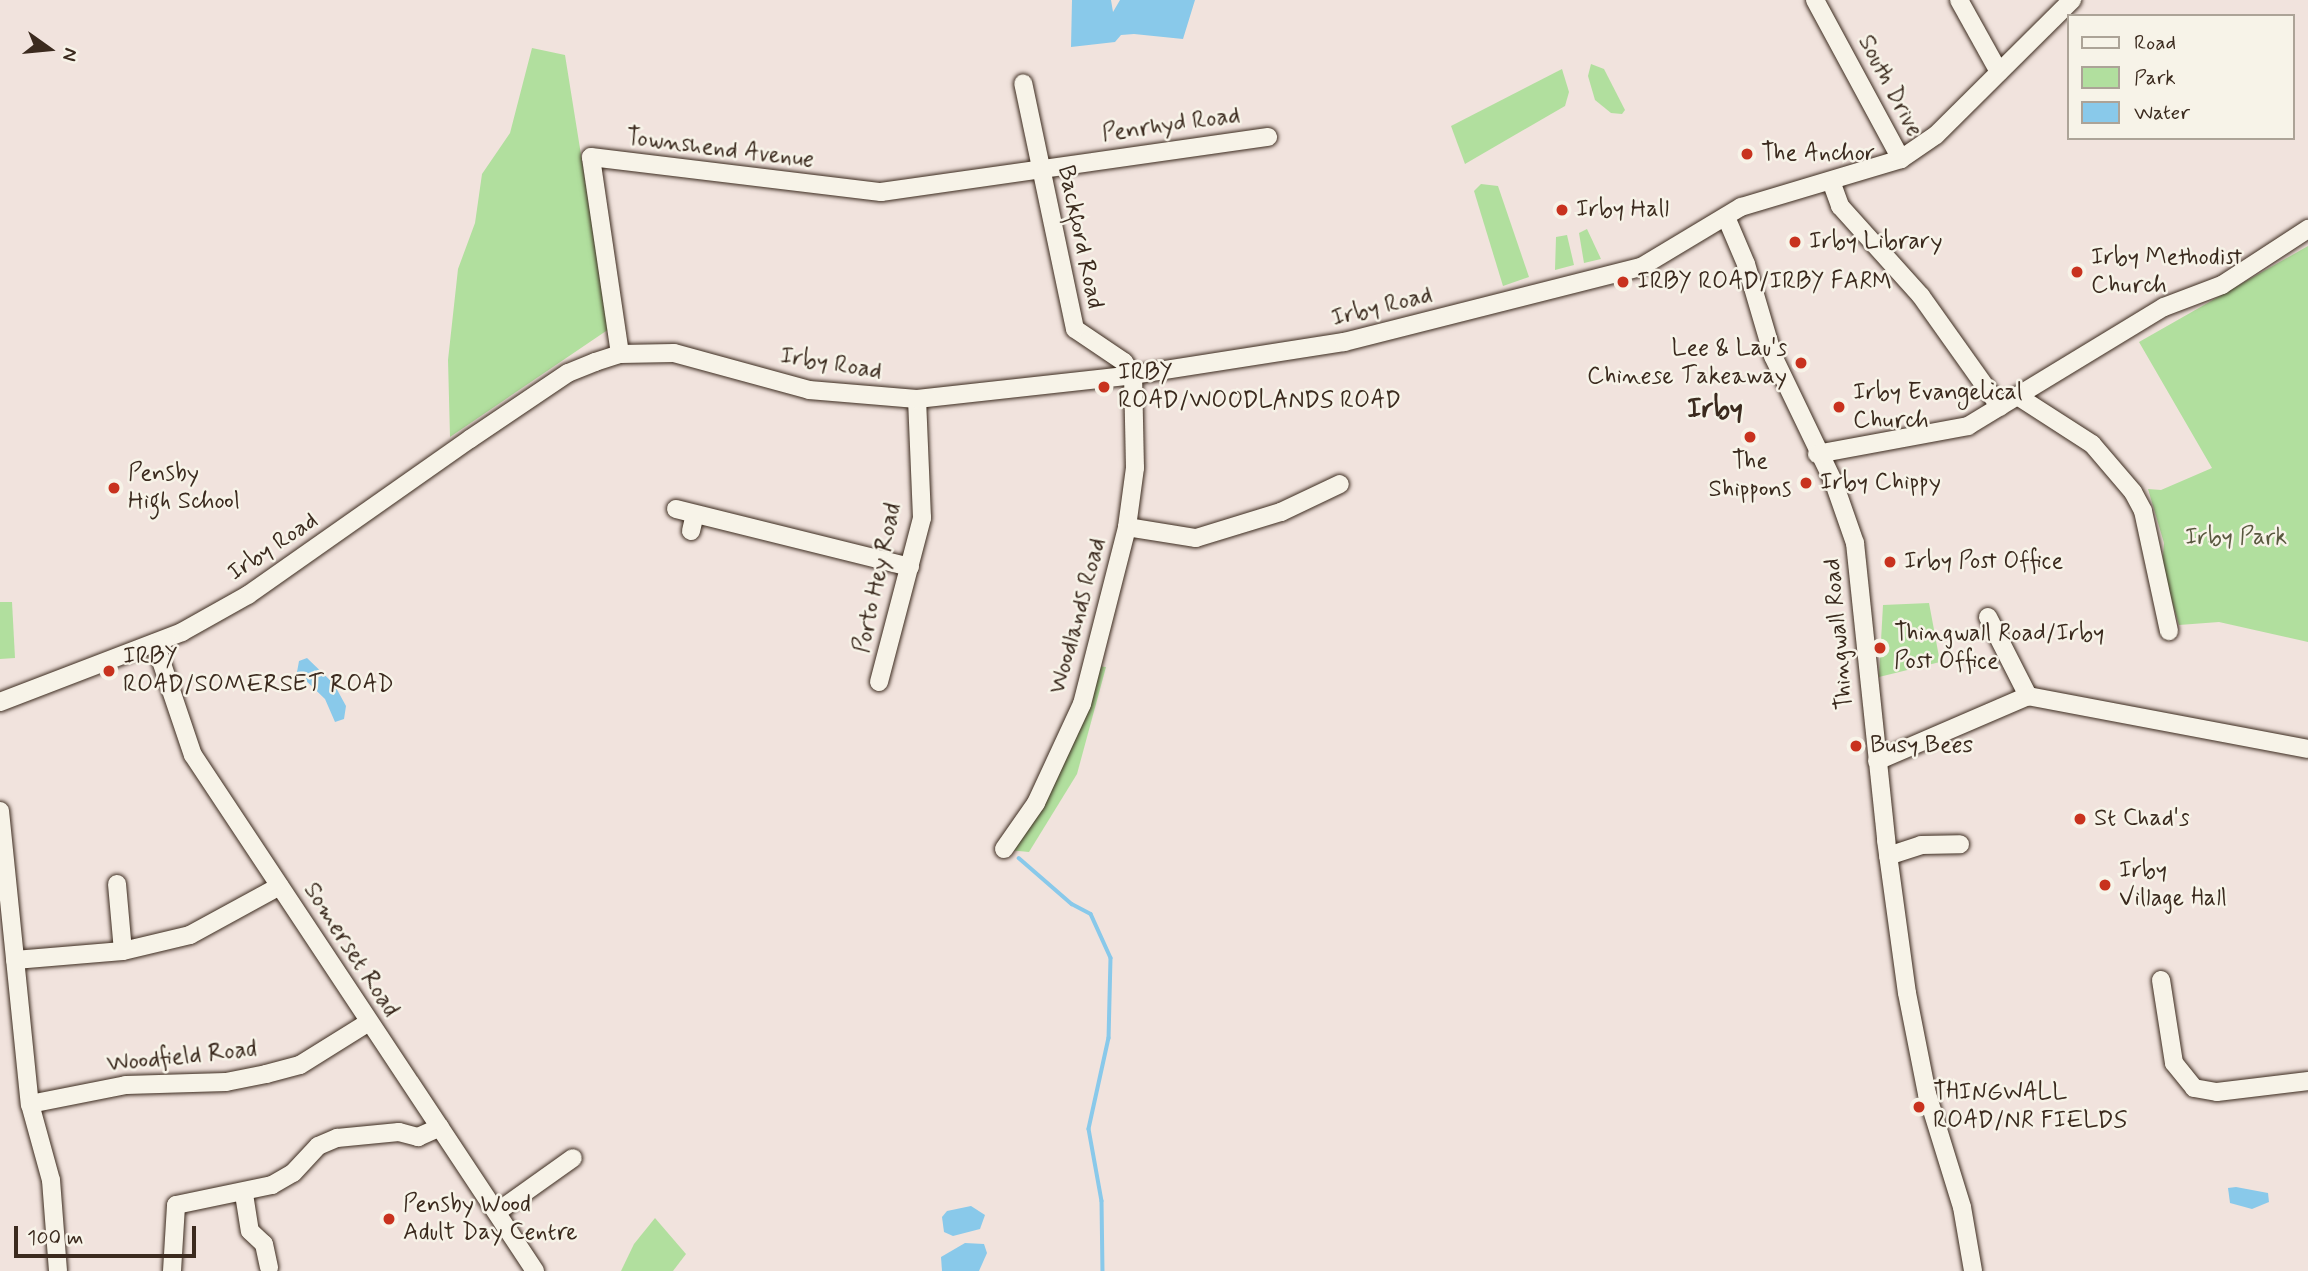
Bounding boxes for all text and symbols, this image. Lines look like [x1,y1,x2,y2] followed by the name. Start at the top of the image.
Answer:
[14,14,84,84] north arrow
[2066,14,2294,140] legend
[2134,29,2176,57] text: Road
[1851,30,1929,142] street label: South Drive
[56,45,83,64] text: N
[2134,64,2176,92] text: Park
[2134,99,2190,127] text: Water
[1100,101,1242,149] street label: Penrhyd Road
[622,123,818,175] street label: Townshend Avenue
[1761,140,1876,168] place label: The Anchor
[1739,146,1755,162] marker: The Anchor
[1051,163,1109,311] street label: Backford Road
[1576,196,1669,224] place label: Irby Hall
[1554,202,1570,218] marker: Irby Hall
[1809,228,1942,256] place label: Irby Library
[1787,234,1803,250] marker: Irby Library
[2091,244,2242,300] place label: Irby Methodist Church
[2069,264,2085,280] marker: Irby Methodist Church
[1637,268,1892,296] place label: IRBY ROAD/IRBY FARM
[1615,274,1631,290] marker: IRBY ROAD/IRBY FARM
[1329,281,1435,333] street label: Irby Road
[1591,335,1787,391] place label: Lee & Lau's Chinese Takeaway
[778,342,884,386] street label: Irby Road
[1793,355,1809,371] marker: Lee & Lau's Chinese Takeaway
[1118,359,1401,415] place label: IRBY ROAD/WOODLANDS ROAD
[1096,379,1112,395] marker: IRBY ROAD/WOODLANDS ROAD
[1853,379,2023,435] place label: Irby Evangelical Church
[1687,393,1743,427] district label: Irby
[1831,399,1847,415] marker: Irby Evangelical Church
[1742,429,1758,445] marker: The Shippons
[1708,448,1792,504] place label: The Shippons
[128,460,240,516] place label: Pensby High School
[1820,469,1941,497] place label: Irby Chippy
[1798,475,1814,491] marker: Irby Chippy
[106,480,122,496] marker: Pensby High School
[848,501,908,655] street label: Porto Hey Road
[222,506,324,588] street label: Irby Road
[2185,524,2287,552] park label: Irby Park
[1043,535,1113,697] street label: Woodlands Road
[1904,548,2063,576] place label: Irby Post Office
[1882,554,1898,570] marker: Irby Post Office
[1818,557,1860,711] street label: Thingwall Road
[1894,620,2104,676] place label: Thingwall Road/Irby Post Office
[1872,640,1888,656] marker: Thingwall Road/Irby Post Office
[123,643,391,699] place label: IRBY ROAD/SOMERSET ROAD
[101,663,117,679] marker: IRBY ROAD/SOMERSET ROAD
[1870,732,1973,760] place label: Busy Bees
[1848,738,1864,754] marker: Busy Bees
[2094,805,2193,833] place label: St Chad's
[2072,811,2088,827] marker: St Chad's
[2119,857,2229,913] place label: Irby Village Hall
[2097,877,2113,893] marker: Irby Village Hall
[297,878,405,1022] street label: Somerset Road
[106,1035,258,1079] street label: Woodfield Road
[1933,1079,2126,1135] place label: THINGWALL ROAD/NR FIELDS
[1911,1099,1927,1115] marker: THINGWALL ROAD/NR FIELDS
[403,1191,584,1247] place label: Pensby Wood Adult Day Centre
[381,1211,397,1227] marker: Pensby Wood Adult Day Centre
[18,1212,200,1256] scale bar
[27,1224,83,1252] text: 100 m

